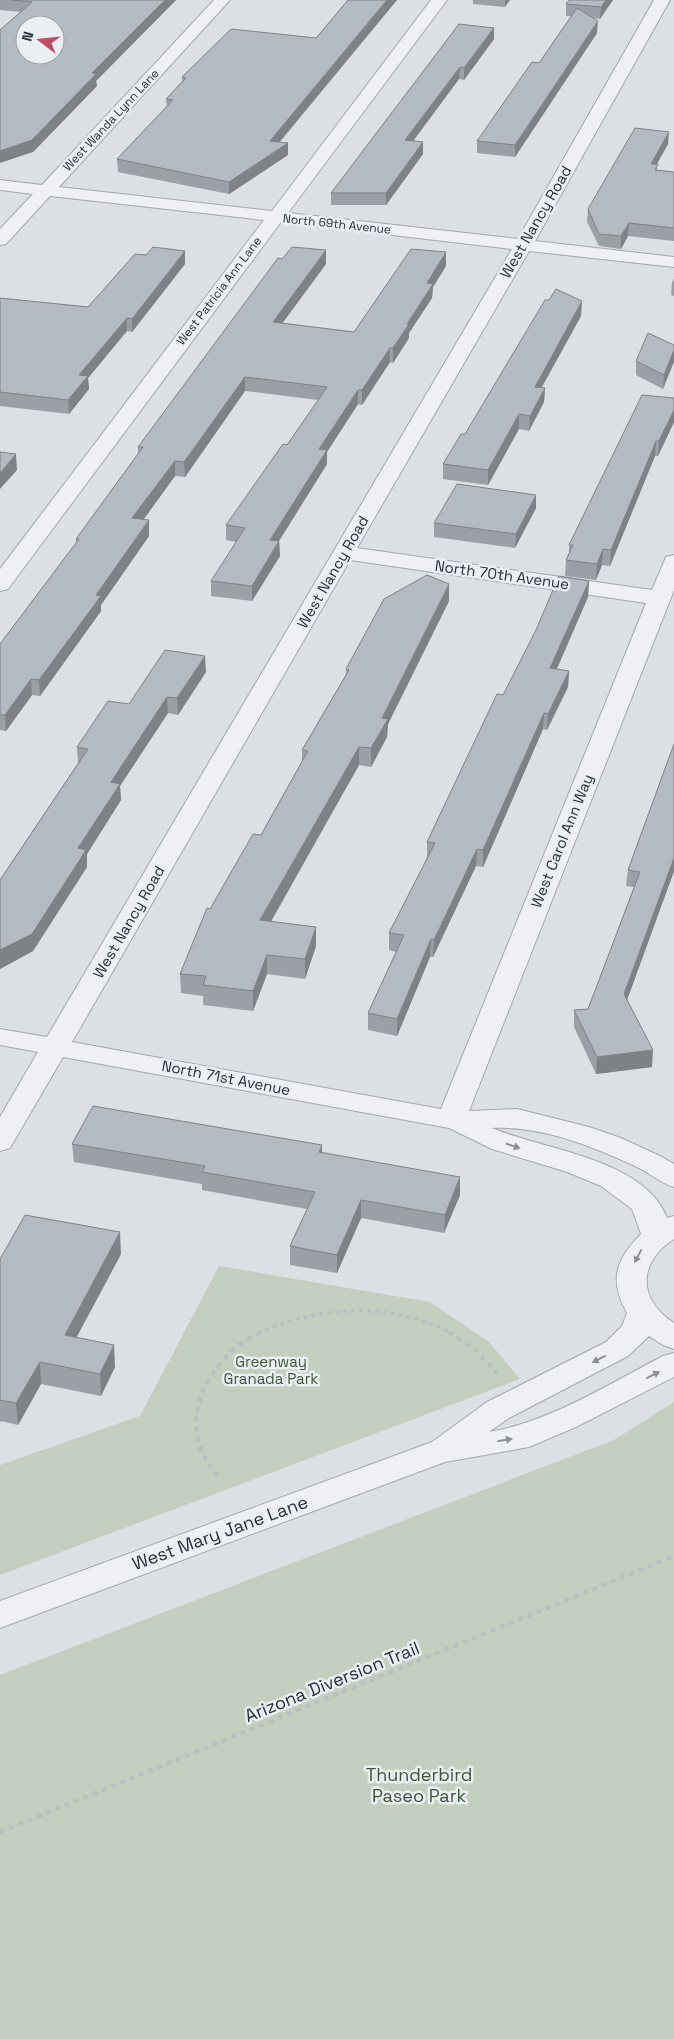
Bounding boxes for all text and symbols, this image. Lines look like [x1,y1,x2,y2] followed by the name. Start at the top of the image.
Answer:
[15,15,65,65] north arrow
[18,29,37,43] text: N
[59,66,163,174] street label: West Wanda Lynn Lane
[496,162,576,281] street label: West Nancy Road
[282,210,392,238] street label: North 69th Avenue
[173,233,265,349] street label: West Patricia Ann Lane
[293,512,373,631] street label: West Nancy Road
[434,556,571,593] street label: North 70th Avenue
[526,771,597,911] street label: West Carol Ann Way
[89,862,169,981] street label: West Nancy Road
[160,1056,292,1099] street label: North 71st Avenue
[505,1143,520,1150] one-way arrow
[634,1249,642,1264] one-way arrow
[224,1352,318,1388] park label: Greenway Granada Park
[592,1355,606,1363] one-way arrow
[646,1371,660,1379] one-way arrow
[498,1436,514,1444] one-way arrow
[129,1490,311,1575] street label: West Mary Jane Lane
[241,1636,423,1727] street label: Arizona Diversion Trail
[366,1763,472,1807] park label: Thunderbird Paseo Park

